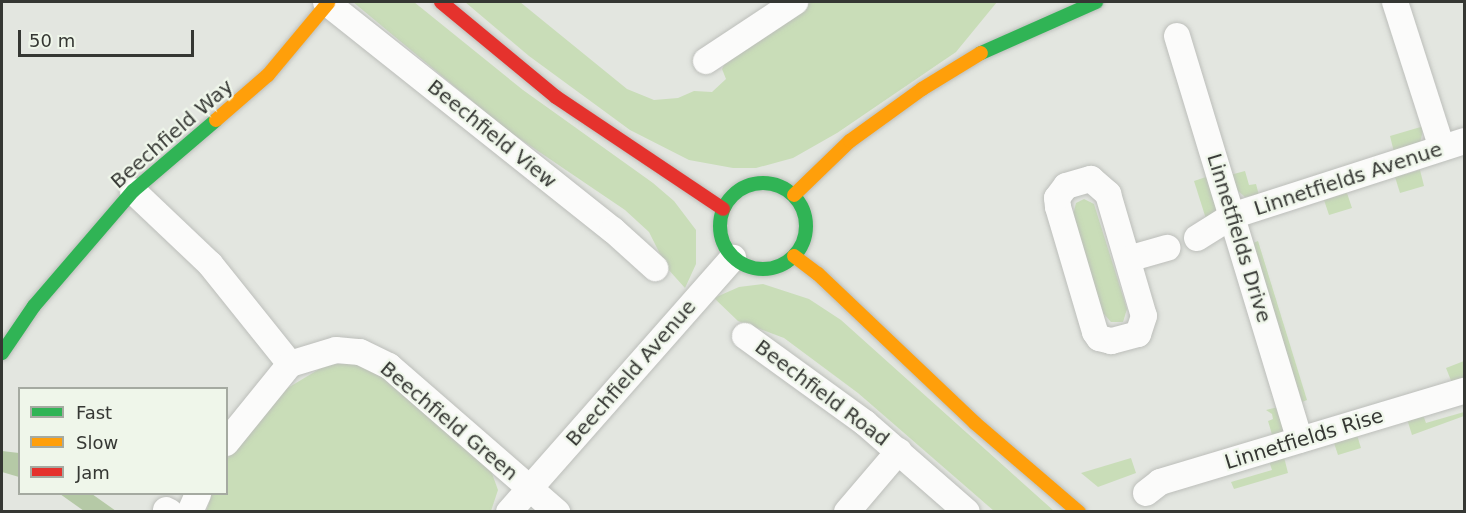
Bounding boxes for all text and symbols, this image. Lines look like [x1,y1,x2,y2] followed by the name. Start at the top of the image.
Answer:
[21,18,196,56] scale bar
[29,30,75,51] text: 50 m
[106,74,238,194] street label: Beechfield Way
[423,75,561,193] street label: Beechfield View
[1251,137,1445,221] street label: Linnetfields Avenue
[1202,151,1276,325] street label: Linnetfields Drive
[561,295,701,451] street label: Beechfield Avenue
[750,335,894,451] street label: Beechfield Road
[375,357,523,485] street label: Beechfield Green
[18,387,228,495] legend
[76,402,112,423] text: Fast
[1222,404,1386,474] street label: Linnetfields Rise
[76,432,118,453] text: Slow
[76,462,110,483] text: Jam

